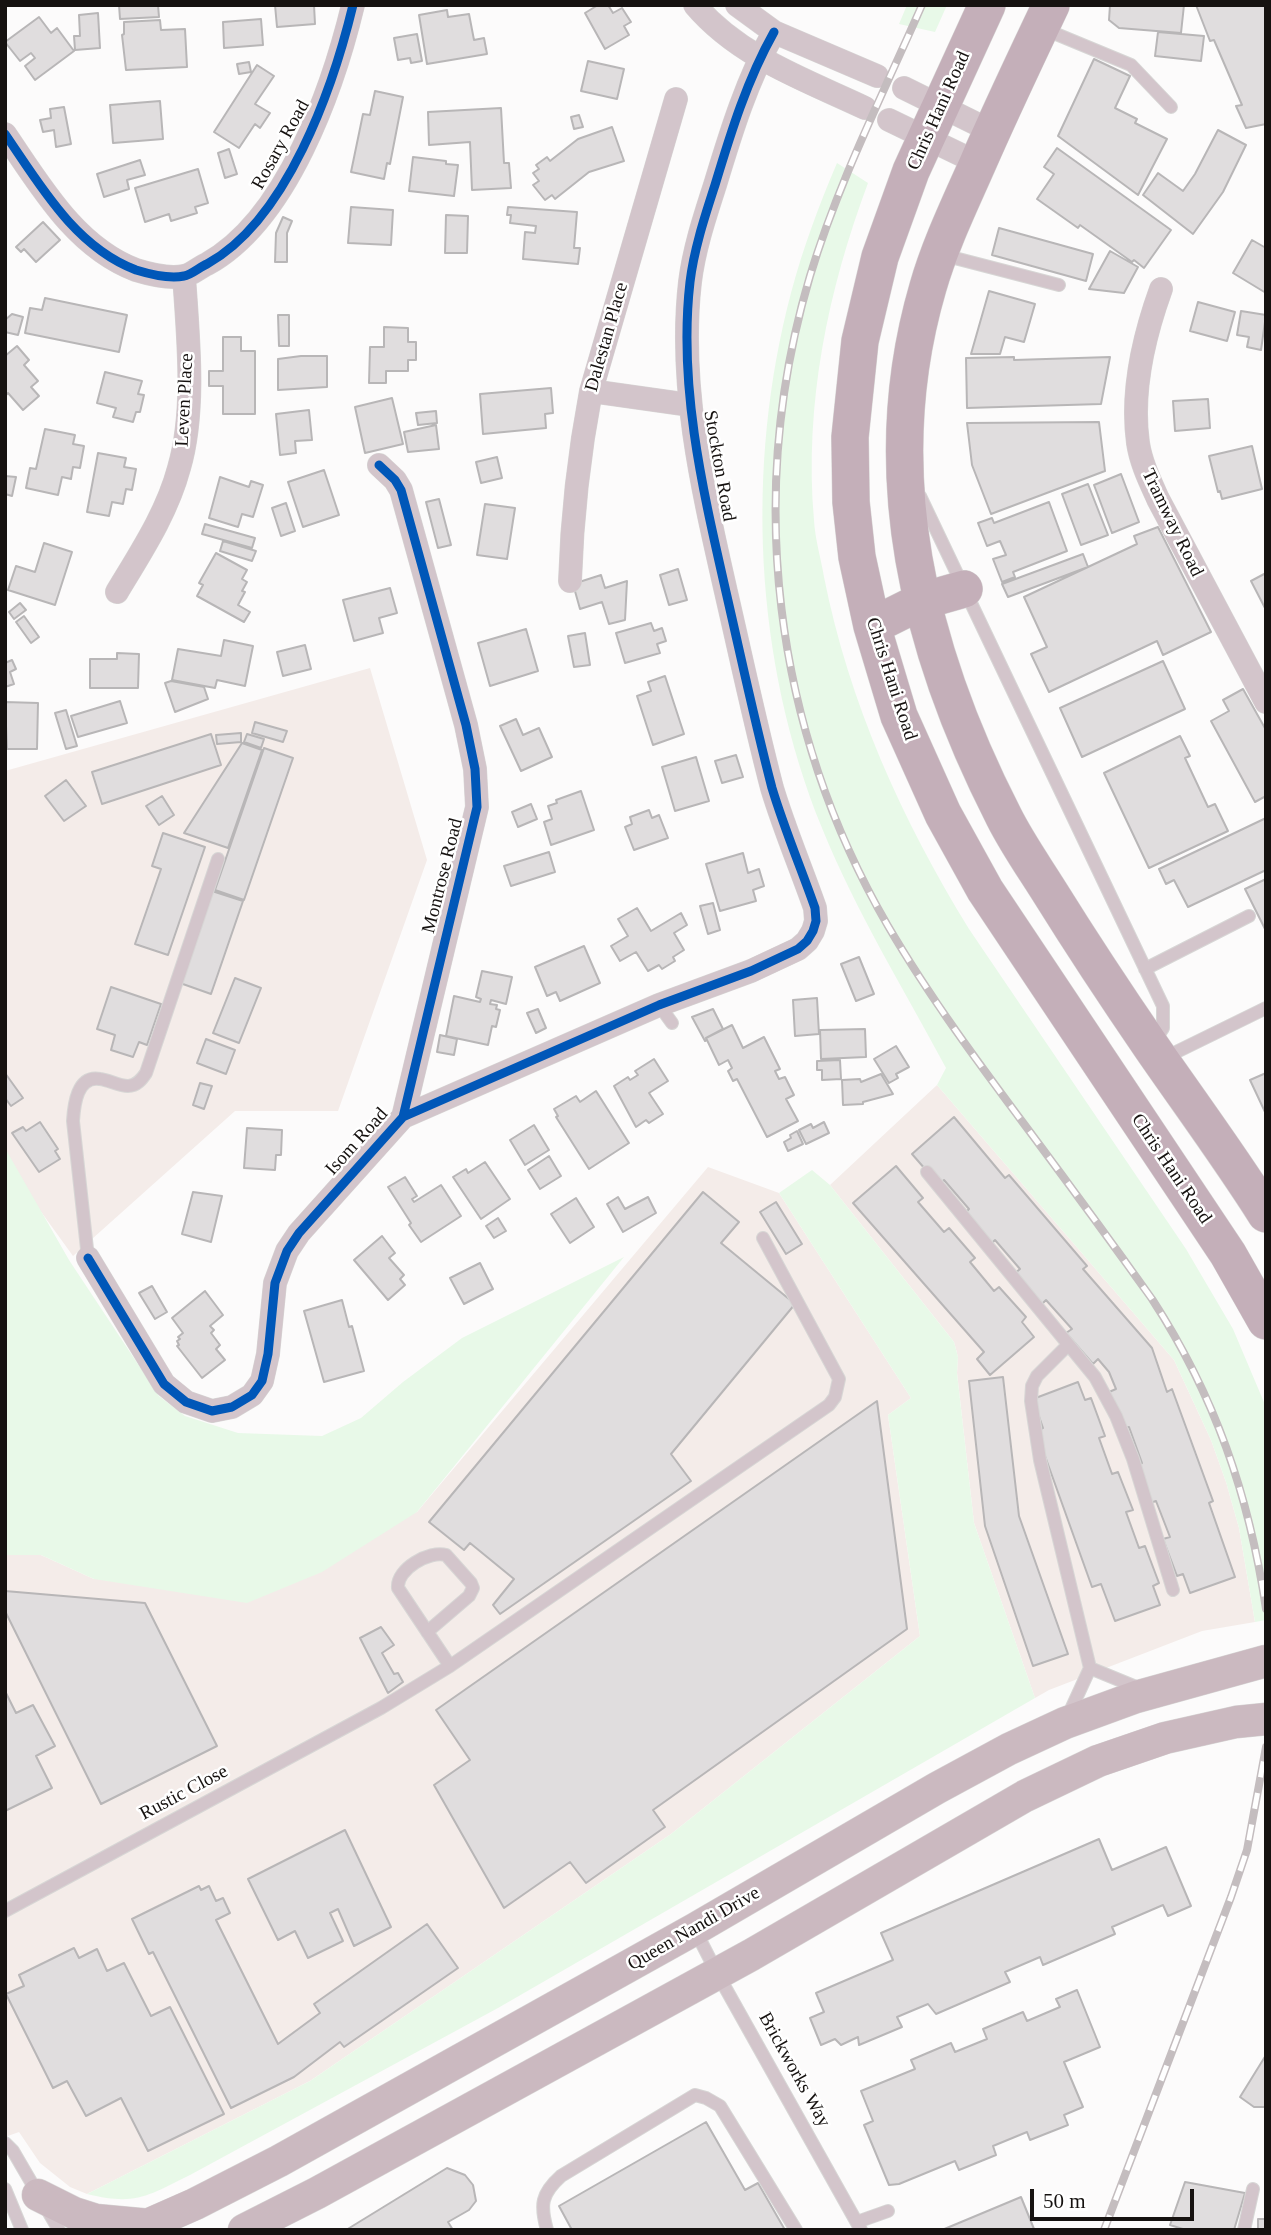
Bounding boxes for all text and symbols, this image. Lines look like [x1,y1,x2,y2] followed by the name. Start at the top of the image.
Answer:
[903,48,975,174] street label: Chris Hani Road
[247,96,315,194] street label: Rosary Road
[581,280,633,394] street label: Dalestan Place
[171,353,199,447] street label: Leven Place
[698,409,740,523] street label: Stockton Road
[1136,465,1208,581] street label: Tramway Road
[860,615,922,743] street label: Chris Hani Road
[418,816,468,936] street label: Montrose Road
[321,1104,393,1180] street label: Isom Road
[1126,1110,1216,1228] street label: Chris Hani Road
[136,1760,232,1826] street label: Rustic Close
[624,1882,764,1976] street label: Queen Nandi Drive
[753,2009,835,2131] street label: Brickworks Way
[1033,2176,1198,2220] scale bar
[1043,2189,1086,2213] text: 50 m

